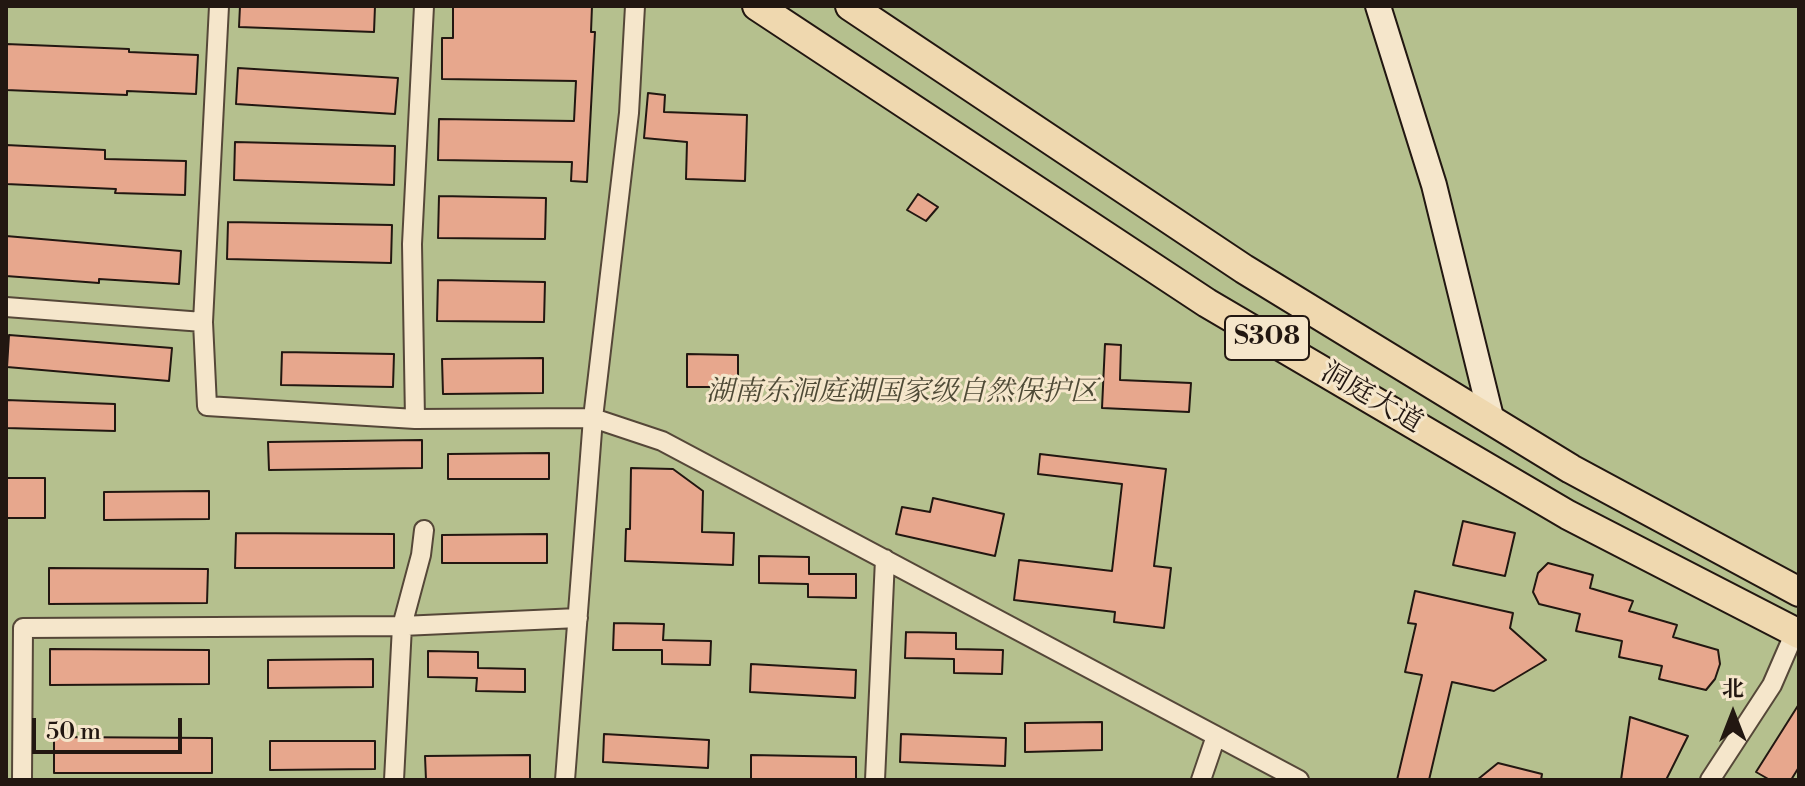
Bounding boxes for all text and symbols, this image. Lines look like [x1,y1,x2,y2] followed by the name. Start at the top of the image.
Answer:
[1225,316,1309,360] road number: S308
[1314,356,1428,442] street label: 洞庭大道
[706,376,1098,410] park label: 湖南东洞庭湖国家级自然保护区
[1693,674,1773,754] north arrow
[1722,676,1744,703] text: 北
[36,702,186,752] scale bar
[46,717,101,747] text: 50 m

